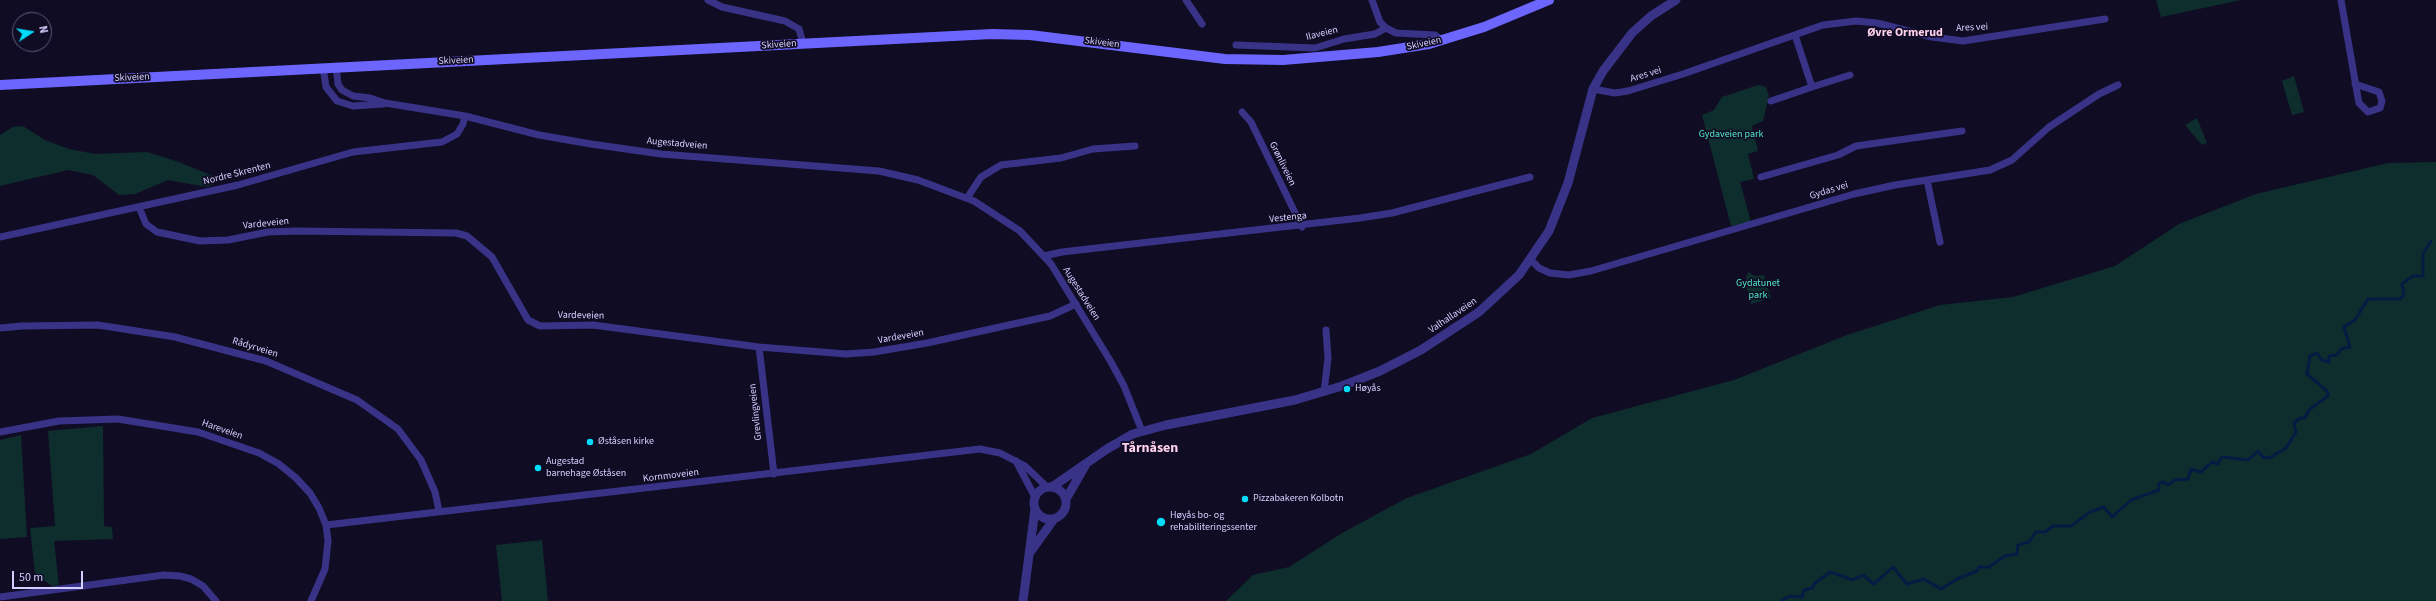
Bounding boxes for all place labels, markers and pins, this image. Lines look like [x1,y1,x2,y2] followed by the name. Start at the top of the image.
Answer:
[1355,383,1381,395] place label: Høyås
[1342,384,1352,394] marker: Høyås
[598,436,654,448] place label: Øståsen kirke
[585,437,595,447] marker: Øståsen kirke
[546,456,626,480] place label: Augestad barnehage Øståsen
[533,463,543,473] marker: Augestad barnehage Øståsen
[1253,493,1344,505] place label: Pizzabakeren Kolbotn
[1240,494,1250,504] marker: Pizzabakeren Kolbotn
[1170,510,1257,534] place label: Høyås bo- og rehabiliteringssenter
[1155,516,1167,528] marker: Høyås bo- og rehabiliteringssenter

